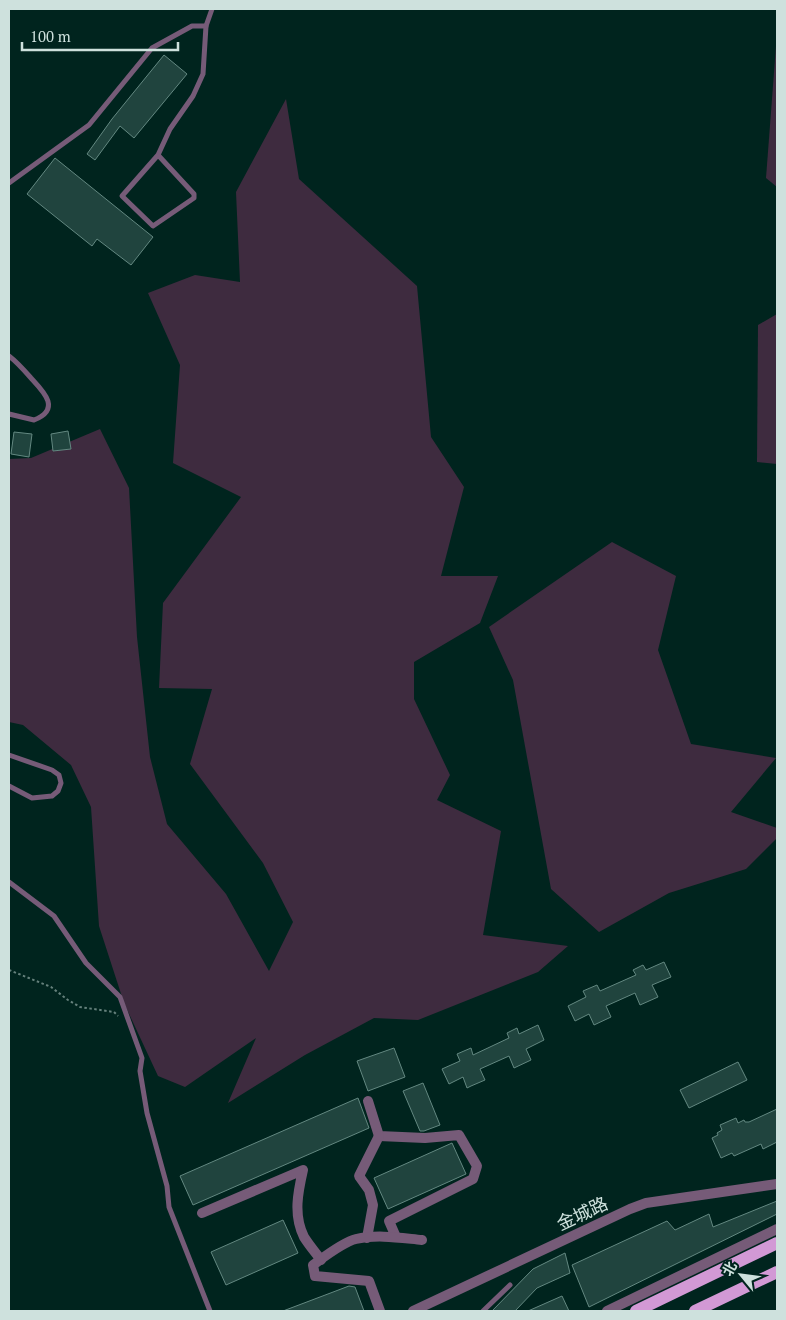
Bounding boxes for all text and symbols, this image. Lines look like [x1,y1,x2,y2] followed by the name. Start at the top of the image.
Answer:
[22,20,179,52] scale bar
[30,26,71,46] text: 100 m
[552,1191,612,1235] street label: 金城路
[716,1250,766,1300] north arrow
[717,1258,741,1279] text: 北

